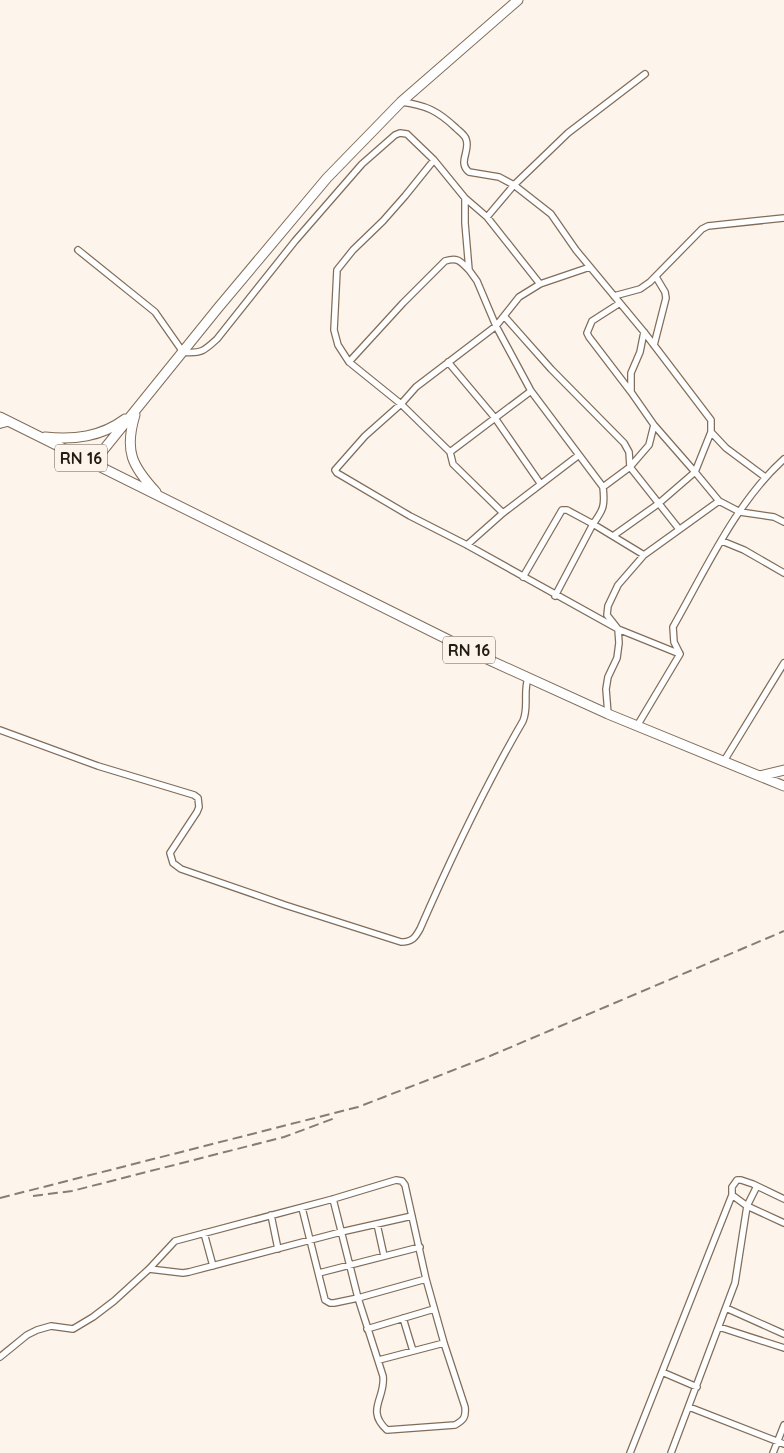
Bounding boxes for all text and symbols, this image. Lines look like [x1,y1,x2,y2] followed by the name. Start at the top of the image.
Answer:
[55,444,107,472] road number: RN 16
[443,636,495,664] road number: RN 16

